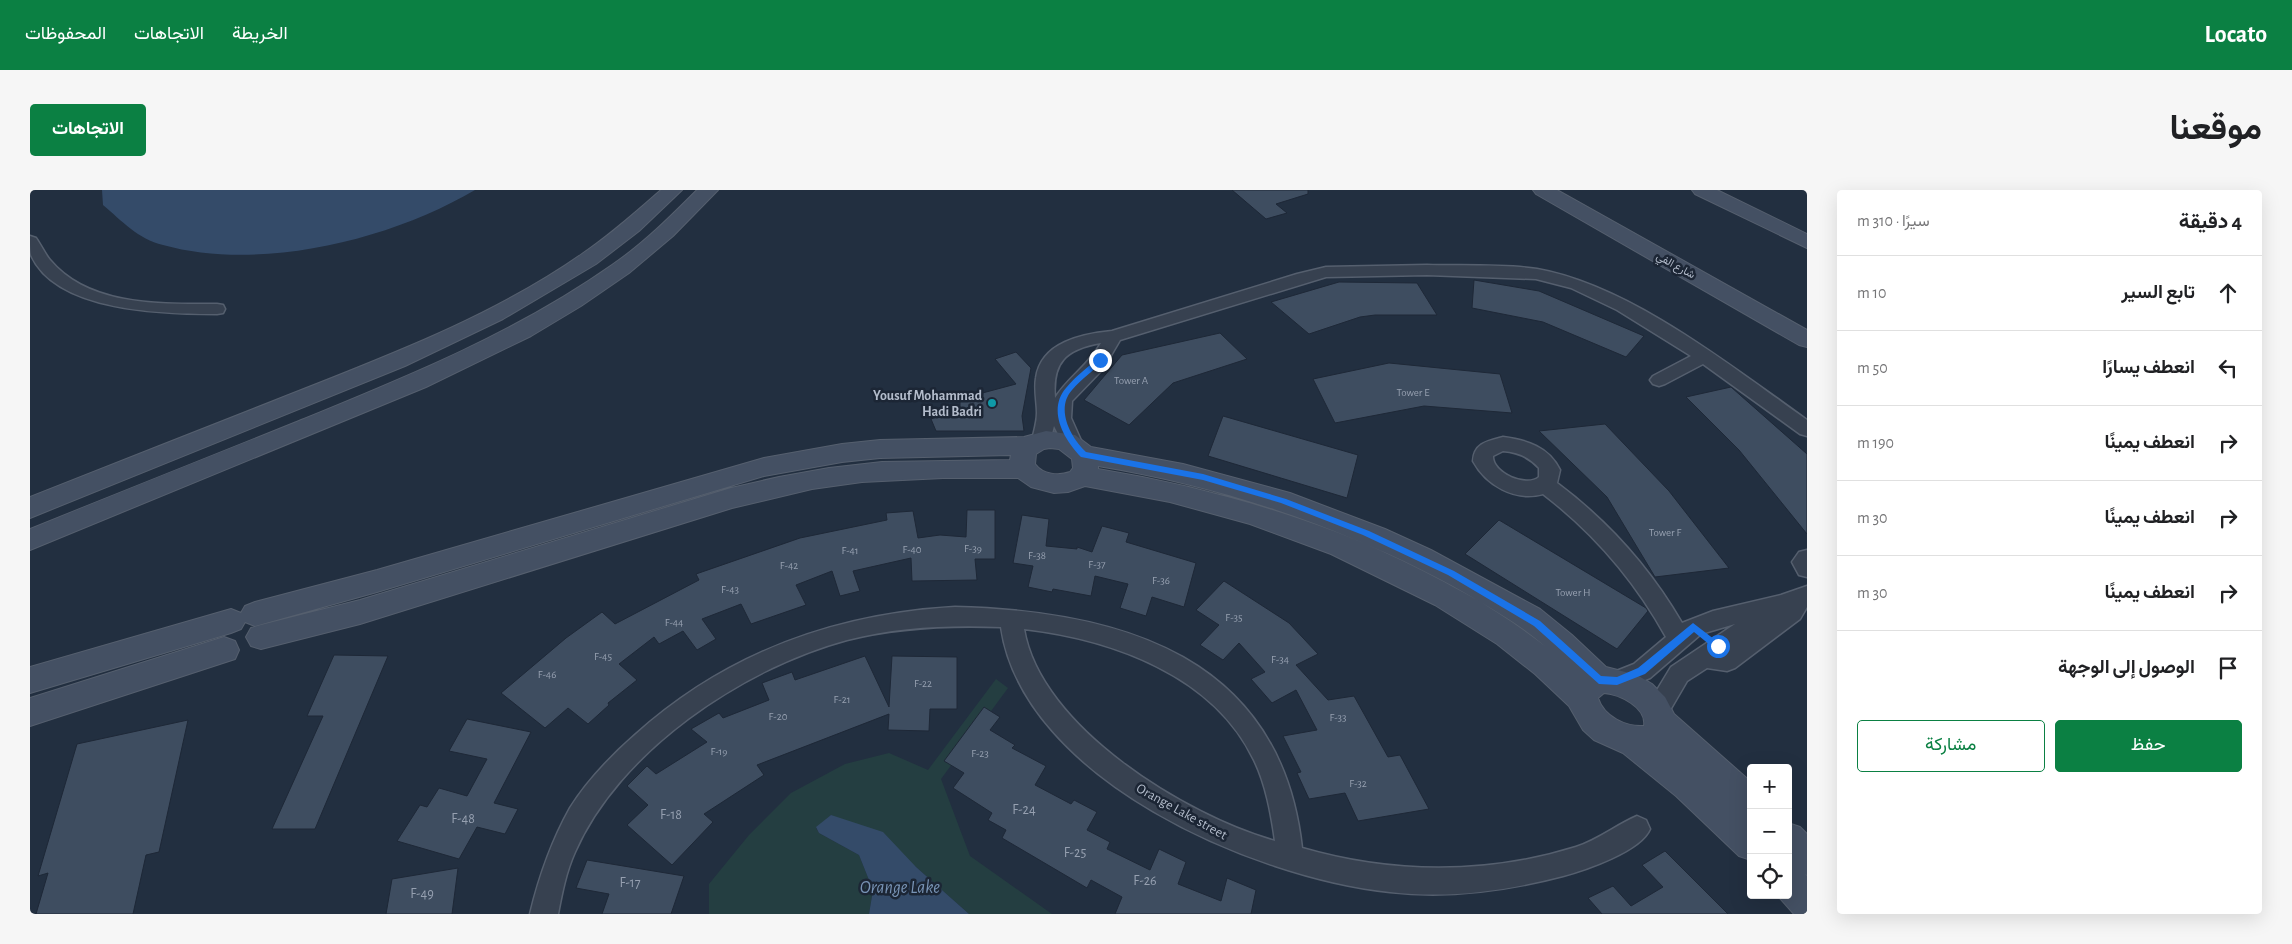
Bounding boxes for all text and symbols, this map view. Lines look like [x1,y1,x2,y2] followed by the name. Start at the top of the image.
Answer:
[2205,23,2267,47] text: Locato
[25,25,106,43] text: المحفوظات
[134,25,204,43] text: الاتجاهات
[232,25,288,43] text: الخريطة
[30,104,146,156] button: الاتجاهات
[2169,111,2262,146] text: موقعنا
[2179,211,2242,232] text: 4 دقيقة
[1857,213,1930,229] text: سيرًا · 310 m
[1653,250,1697,284] street label: شارع الفي
[2214,279,2242,307] icon: ahead
[2121,283,2195,302] text: تابع السير
[1857,285,1886,301] text: 10 m
[1089,349,1112,372] route end
[2214,354,2242,382] icon: left
[2102,358,2195,377] text: انعطف يسارًا
[1857,360,1888,376] text: 50 m
[1114,375,1149,386] house number: Tower A
[1397,387,1430,398] house number: Tower E
[873,389,983,419] place label: Yousuf Mohammad Hadi Badri
[986,397,998,409] marker: Yousuf Mohammad Hadi Badri
[2214,429,2242,457] icon: right
[2105,433,2195,452] text: انعطف يمينًا
[1857,435,1894,451] text: 190 m
[2214,504,2242,532] icon: right
[2105,508,2195,527] text: انعطف يمينًا
[1857,510,1888,526] text: 30 m
[1649,527,1681,538] house number: Tower F
[964,543,982,554] house number: F-39
[902,544,922,555] house number: F-40
[841,545,859,556] house number: F-41
[1028,550,1046,561] house number: F-38
[1088,559,1106,570] house number: F-37
[780,560,798,571] house number: F-42
[1152,575,1170,586] house number: F-36
[2214,579,2242,607] icon: right
[2105,583,2195,602] text: انعطف يمينًا
[721,584,739,595] house number: F-43
[1857,585,1888,601] text: 30 m
[1555,587,1591,598] house number: Tower H
[1225,612,1243,623] house number: F-35
[665,617,683,628] house number: F-44
[1707,635,1730,658] route start
[594,651,612,662] house number: F-45
[1271,654,1289,665] house number: F-34
[2214,654,2242,682] icon: arrive
[2058,658,2195,677] text: الوصول إلى الوجهة
[538,669,556,680] house number: F-46
[914,678,932,689] house number: F-22
[834,694,850,705] house number: F-21
[769,711,788,722] house number: F-20
[1329,712,1347,723] house number: F-33
[1857,720,2045,772] button: مشاركة
[2055,720,2242,772] button: حفظ
[710,746,728,757] house number: F-19
[971,748,989,759] house number: F-23
[1747,764,1792,899] map controls
[1747,764,1792,809] button: +
[1349,778,1367,789] house number: F-32
[1134,781,1230,843] street label: Orange Lake street
[1012,803,1036,817] house number: F-24
[660,808,682,822] house number: F-18
[1747,809,1792,854] button: −
[451,812,475,826] house number: F-48
[1064,846,1086,860] house number: F-25
[1747,854,1792,899] button: locate
[1133,874,1157,888] house number: F-26
[619,876,641,890] house number: F-17
[860,879,940,897] water label: Orange Lake
[410,887,434,901] house number: F-49

